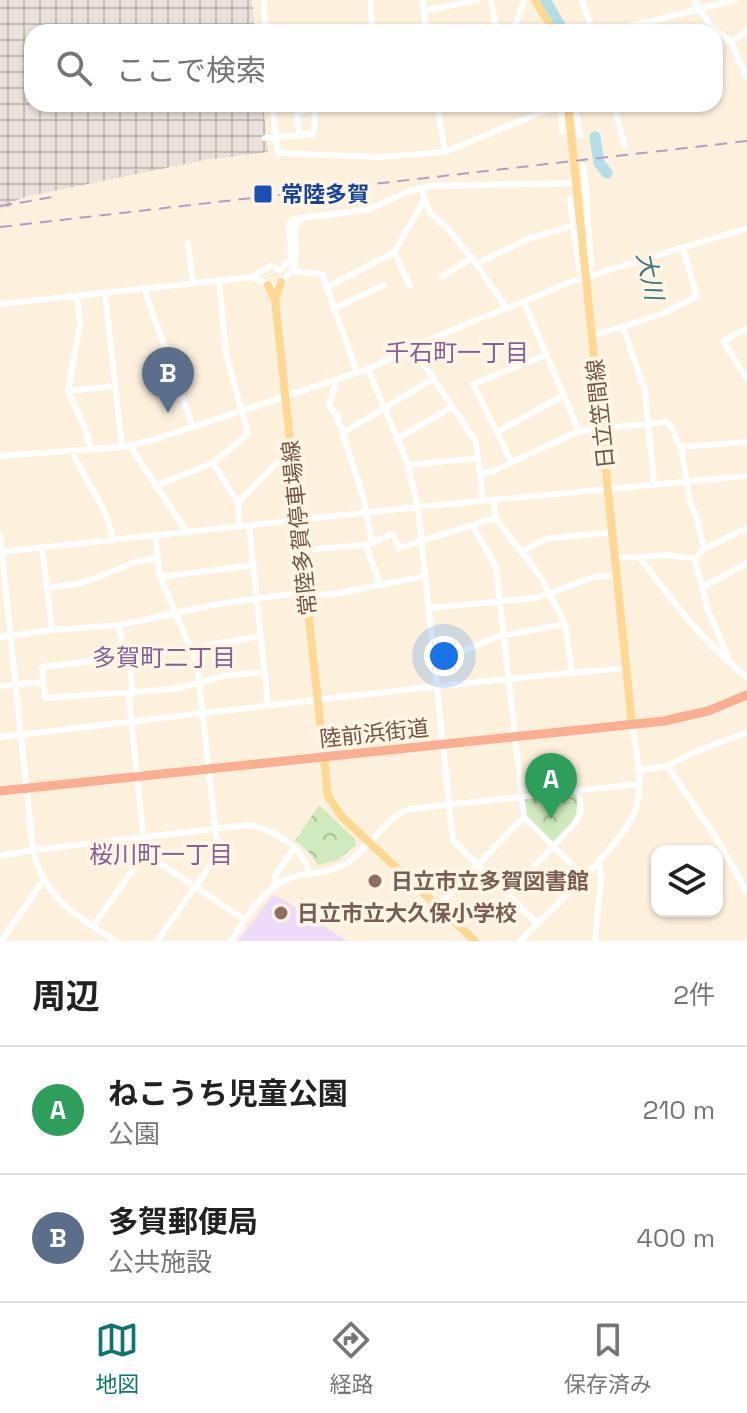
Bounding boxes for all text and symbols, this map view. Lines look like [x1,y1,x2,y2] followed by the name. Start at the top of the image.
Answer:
[24,24,723,112] search box
[52,46,96,90] icon: search
[116,51,266,90] text: ここで検索
[281,180,369,208] place label: 常陸多賀
[252,183,274,205] marker: 常陸多賀
[630,249,671,306] water label: 大川
[385,337,529,368] district label: 千石町一丁目
[142,347,194,413] pin: B
[580,358,620,470] street label: 日立笠間線
[276,439,322,617] street label: 常陸多賀停車場線
[424,636,464,676] your location
[92,642,236,673] district label: 多賀町二丁目
[318,713,430,753] street label: 陸前浜街道
[525,753,577,819] pin: A
[89,839,233,870] district label: 桜川町一丁目
[651,845,723,917] map controls
[651,845,723,917] button: layers
[391,867,589,895] place label: 日立市立多賀図書館
[366,872,384,890] marker: 日立市立多賀図書館
[297,899,517,927] place label: 日立市立大久保小学校
[272,904,290,922] marker: 日立市立大久保小学校
[32,975,100,1018] text: 周辺
[673,978,715,1012] text: 2件
[108,1074,348,1113] text: ねこうち児童公園
[50,1093,66,1127] text: A
[643,1093,715,1127] text: 210 m
[108,1117,160,1151] text: 公園
[108,1202,258,1241] text: 多賀郵便局
[49,1221,67,1255] text: B
[636,1221,715,1255] text: 400 m
[108,1245,212,1279] text: 公共施設
[95,1318,139,1398] tab: 地図
[329,1318,374,1398] tab: 経路
[564,1318,652,1398] tab: 保存済み

